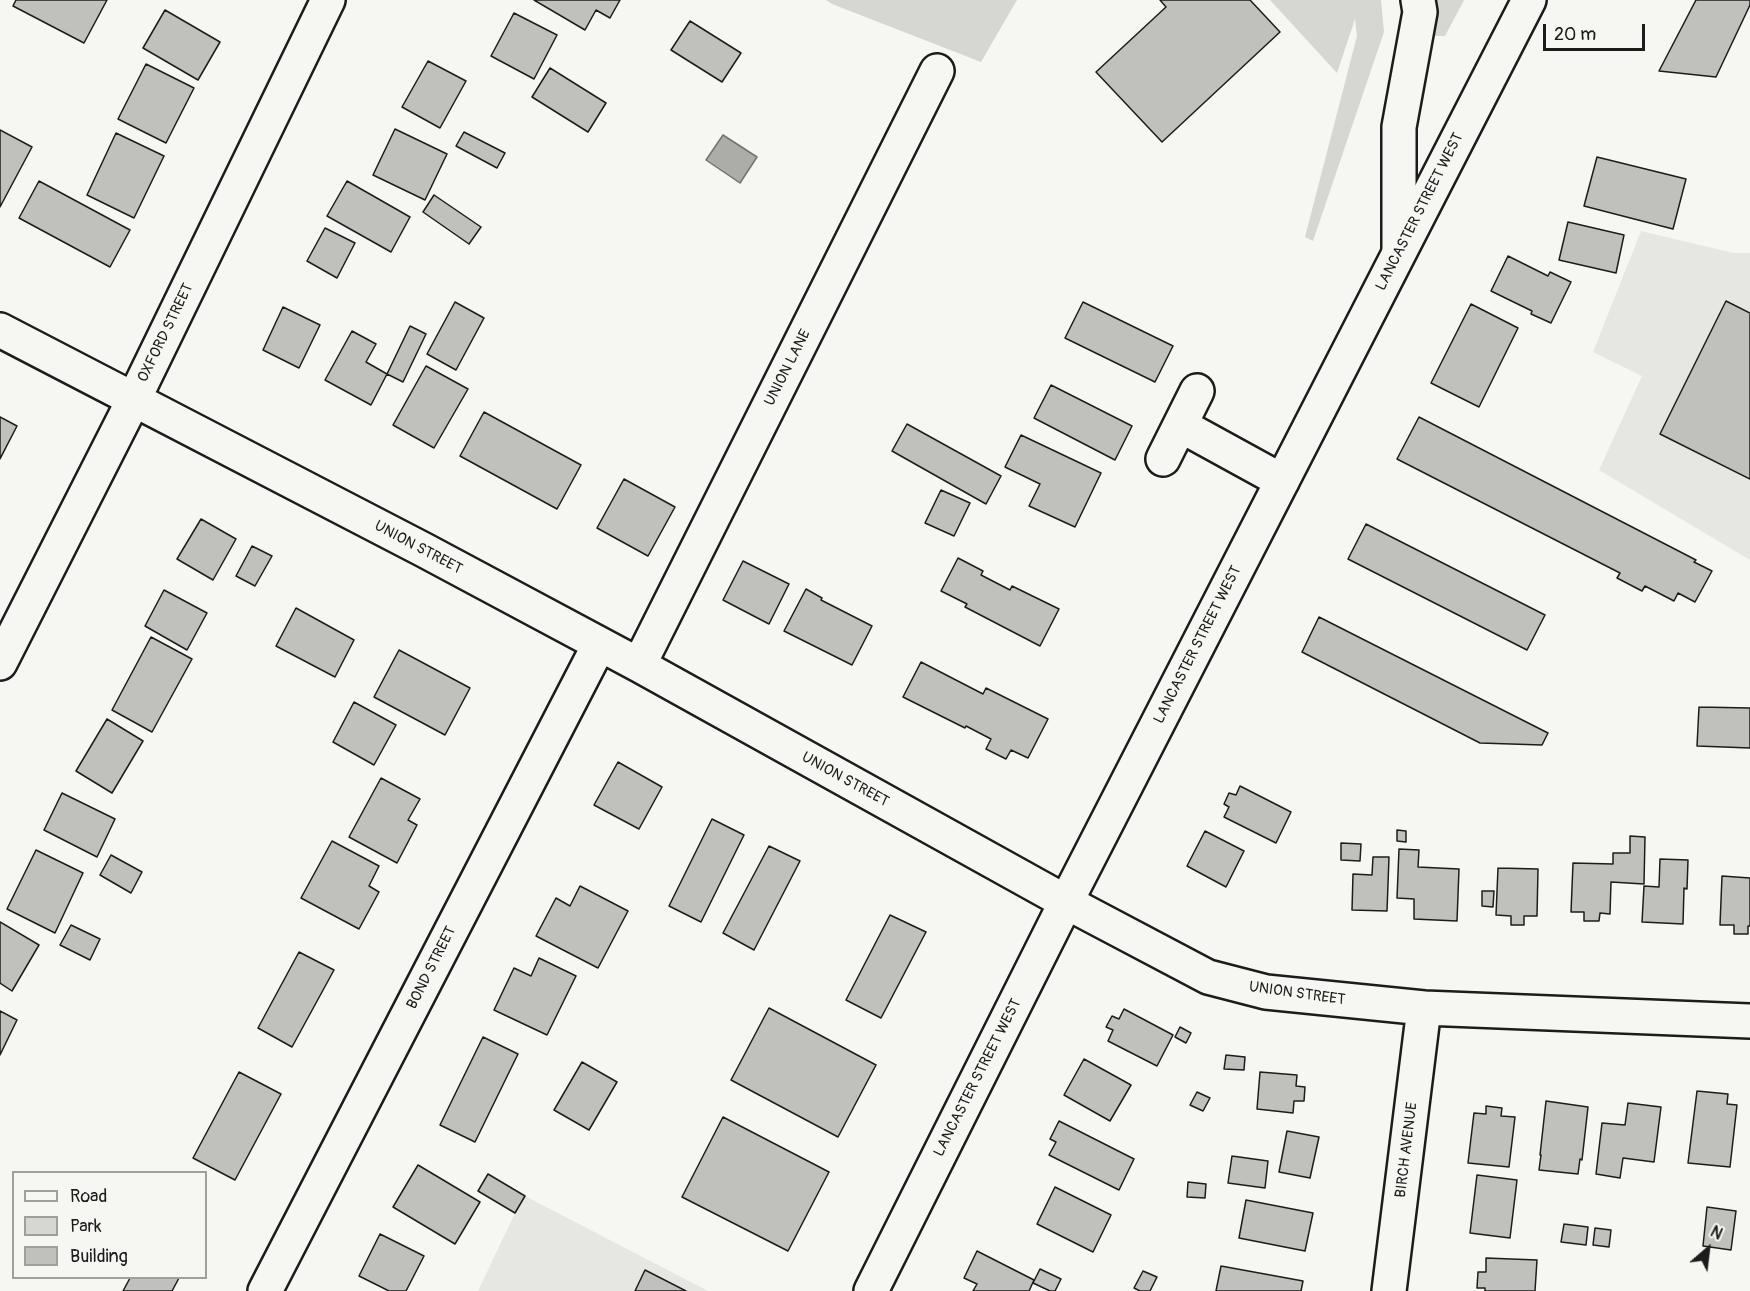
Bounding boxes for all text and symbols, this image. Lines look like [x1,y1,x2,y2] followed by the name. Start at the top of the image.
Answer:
[1546,12,1648,50] scale bar
[1554,23,1596,46] text: 20 m
[1372,130,1468,294] street label: LANCASTER STREET WEST
[134,281,198,385] street label: OXFORD STREET
[761,327,815,409] street label: UNION LANE
[371,517,465,579] street label: UNION STREET
[1150,563,1246,727] street label: LANCASTER STREET WEST
[798,749,892,811] street label: UNION STREET
[403,924,461,1012] street label: BOND STREET
[1248,978,1346,1010] street label: UNION STREET
[930,996,1026,1160] street label: LANCASTER STREET WEST
[1392,1101,1422,1199] street label: BIRCH AVENUE
[12,1171,207,1279] legend
[70,1185,107,1208] text: Road
[70,1215,102,1238] text: Park
[1678,1219,1738,1279] north arrow
[1707,1222,1726,1244] text: N
[70,1245,128,1268] text: Building

